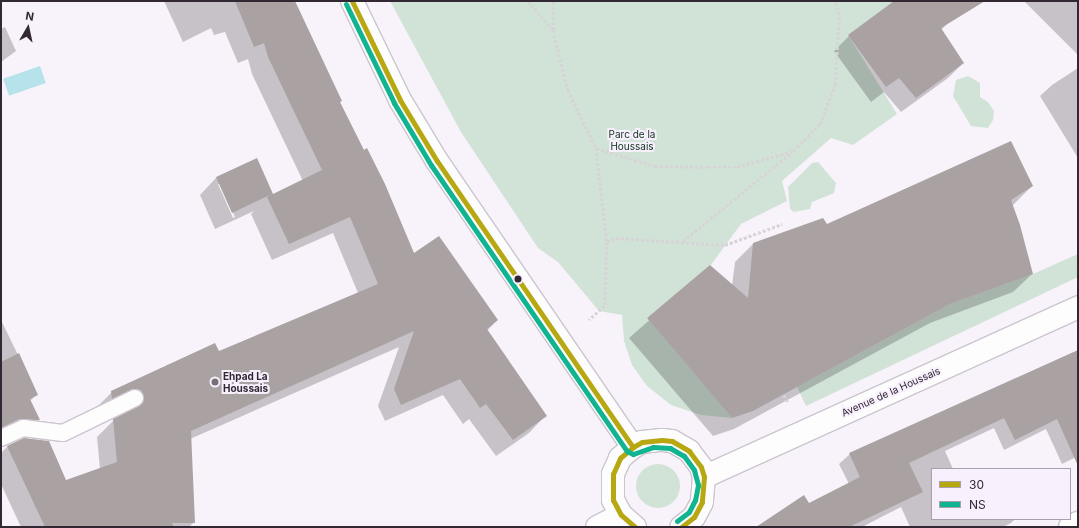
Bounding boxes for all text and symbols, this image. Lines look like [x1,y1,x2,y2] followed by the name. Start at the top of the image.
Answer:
[8,8,48,48] north arrow
[25,9,35,24] text: N
[609,128,655,152] park label: Parc de la Houssais
[513,274,523,284] unlabelled marker
[840,365,942,419] street label: Avenue de la Houssais
[223,370,268,394] place label: Ehpad La Houssais
[210,377,220,387] marker: Ehpad La Houssais
[931,468,1071,520] legend
[969,477,984,492] text: 30
[969,497,986,512] text: NS

